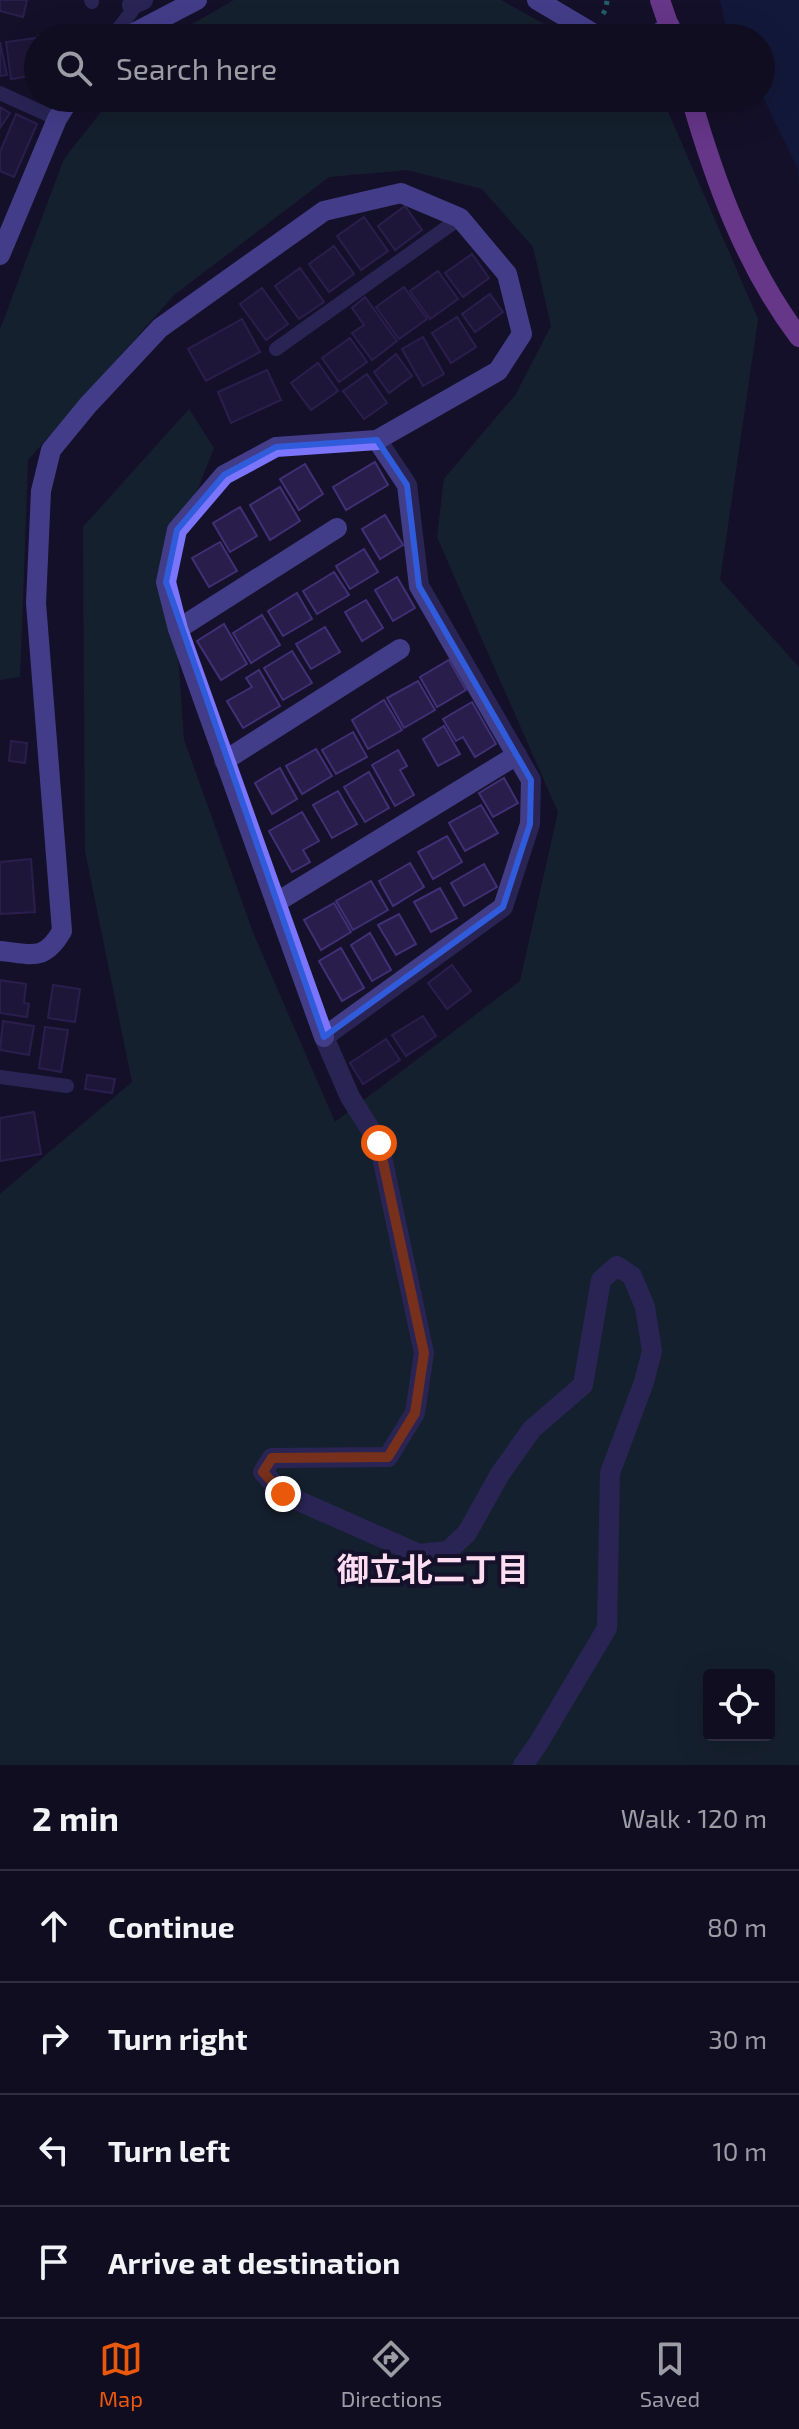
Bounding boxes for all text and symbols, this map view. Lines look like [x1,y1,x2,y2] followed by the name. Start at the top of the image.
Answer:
[24,24,775,112] search box
[52,46,96,90] icon: search
[116,50,277,86] text: Search here
[361,1125,397,1161] route start
[265,1476,301,1512] route end
[337,1549,529,1587] district label: 御立北二丁目
[703,1669,775,1741] map controls
[703,1669,775,1741] button: locate
[32,1797,119,1838] text: 2 min
[621,1802,767,1833] text: Walk · 120 m
[32,1904,76,1948] icon: ahead
[108,1908,235,1944] text: Continue
[707,1911,767,1942] text: 80 m
[32,2016,76,2060] icon: right
[108,2020,248,2056] text: Turn right
[708,2023,767,2054] text: 30 m
[32,2128,76,2172] icon: left
[108,2132,230,2168] text: Turn left
[712,2135,767,2166] text: 10 m
[32,2240,76,2284] icon: arrive
[108,2244,400,2280] text: Arrive at destination
[99,2337,143,2411] tab: Map
[341,2337,442,2411] tab: Directions
[640,2337,700,2411] tab: Saved

